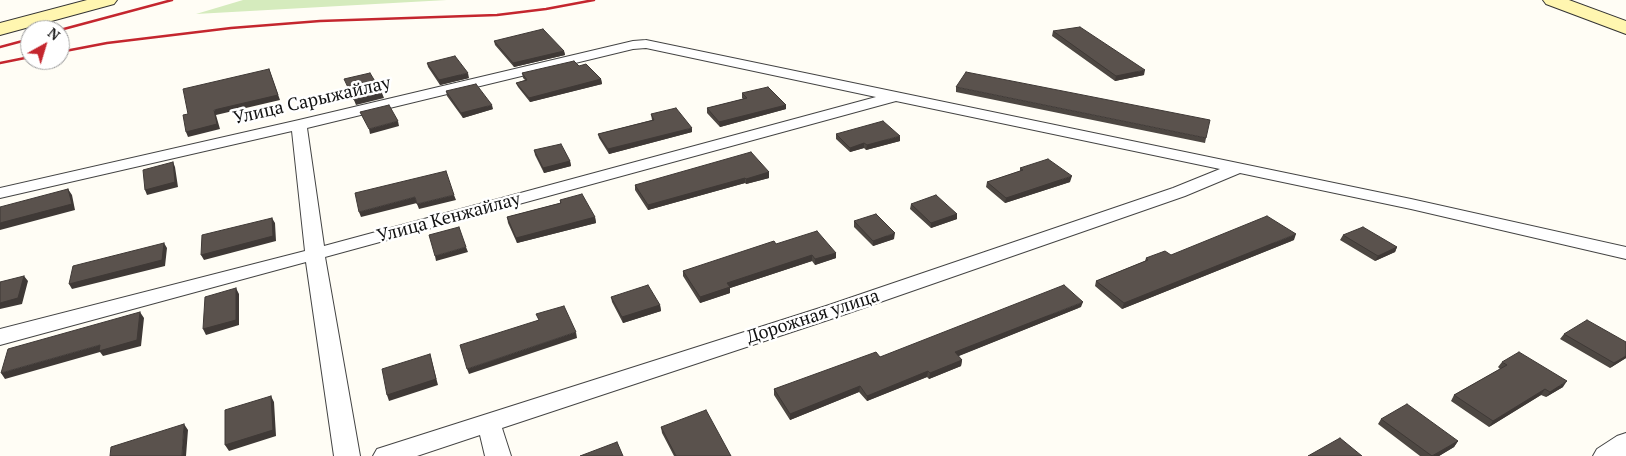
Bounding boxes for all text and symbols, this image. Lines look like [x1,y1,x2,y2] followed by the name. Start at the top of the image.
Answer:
[20,20,70,70] north arrow
[44,23,64,44] text: N
[231,72,393,130] street label: Улица Сарыжайлау
[375,188,523,248] street label: Улица Кенжайлау
[744,285,882,349] street label: Дорожная улица

